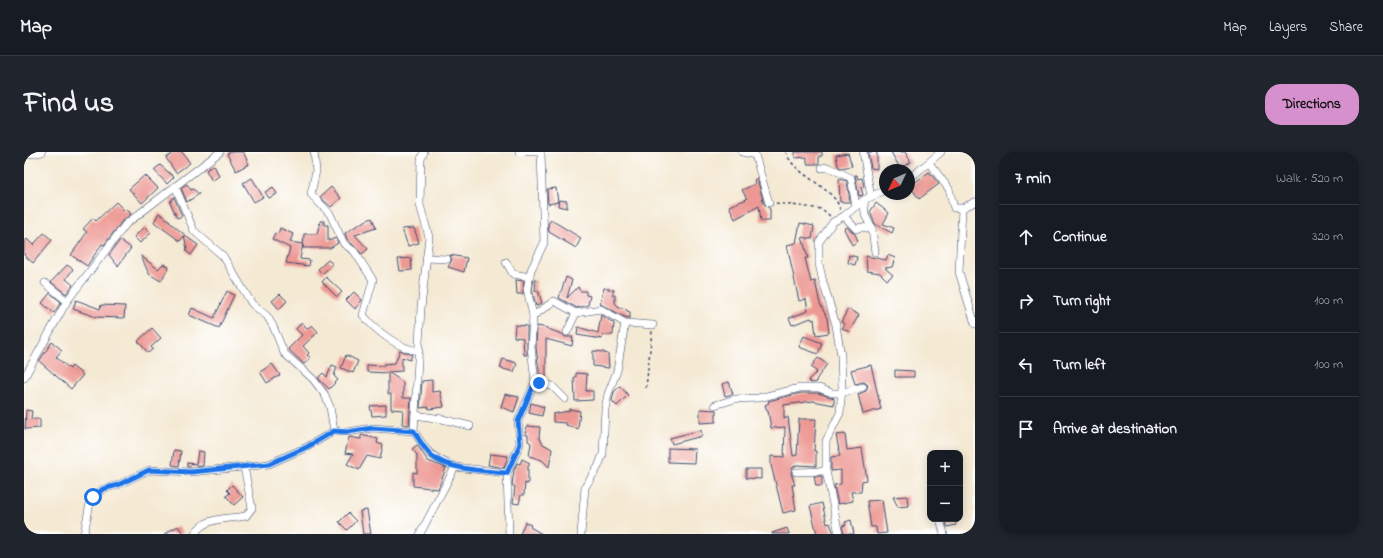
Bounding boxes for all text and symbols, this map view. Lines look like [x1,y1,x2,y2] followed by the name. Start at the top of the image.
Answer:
[20,14,52,41] text: Map
[1223,17,1247,38] text: Map
[1269,17,1307,38] text: Layers
[1329,17,1363,38] text: Share
[24,84,114,125] text: Find us
[1265,84,1359,125] button: Directions
[879,164,915,200] north arrow
[1015,166,1051,191] text: 7 min
[1276,169,1343,188] text: Walk · 520 m
[1015,226,1037,248] icon: ahead
[1053,226,1107,248] text: Continue
[1312,227,1343,246] text: 320 m
[1015,290,1037,312] icon: right
[1053,290,1111,312] text: Turn right
[1314,291,1343,310] text: 100 m
[1015,354,1037,376] icon: left
[1053,354,1106,376] text: Turn left
[1314,355,1343,374] text: 100 m
[530,374,548,392] route end
[1015,418,1037,440] icon: arrive
[1053,418,1177,440] text: Arrive at destination
[927,450,963,522] map controls
[927,450,963,486] button: +
[927,486,963,522] button: −
[84,488,102,506] route start

